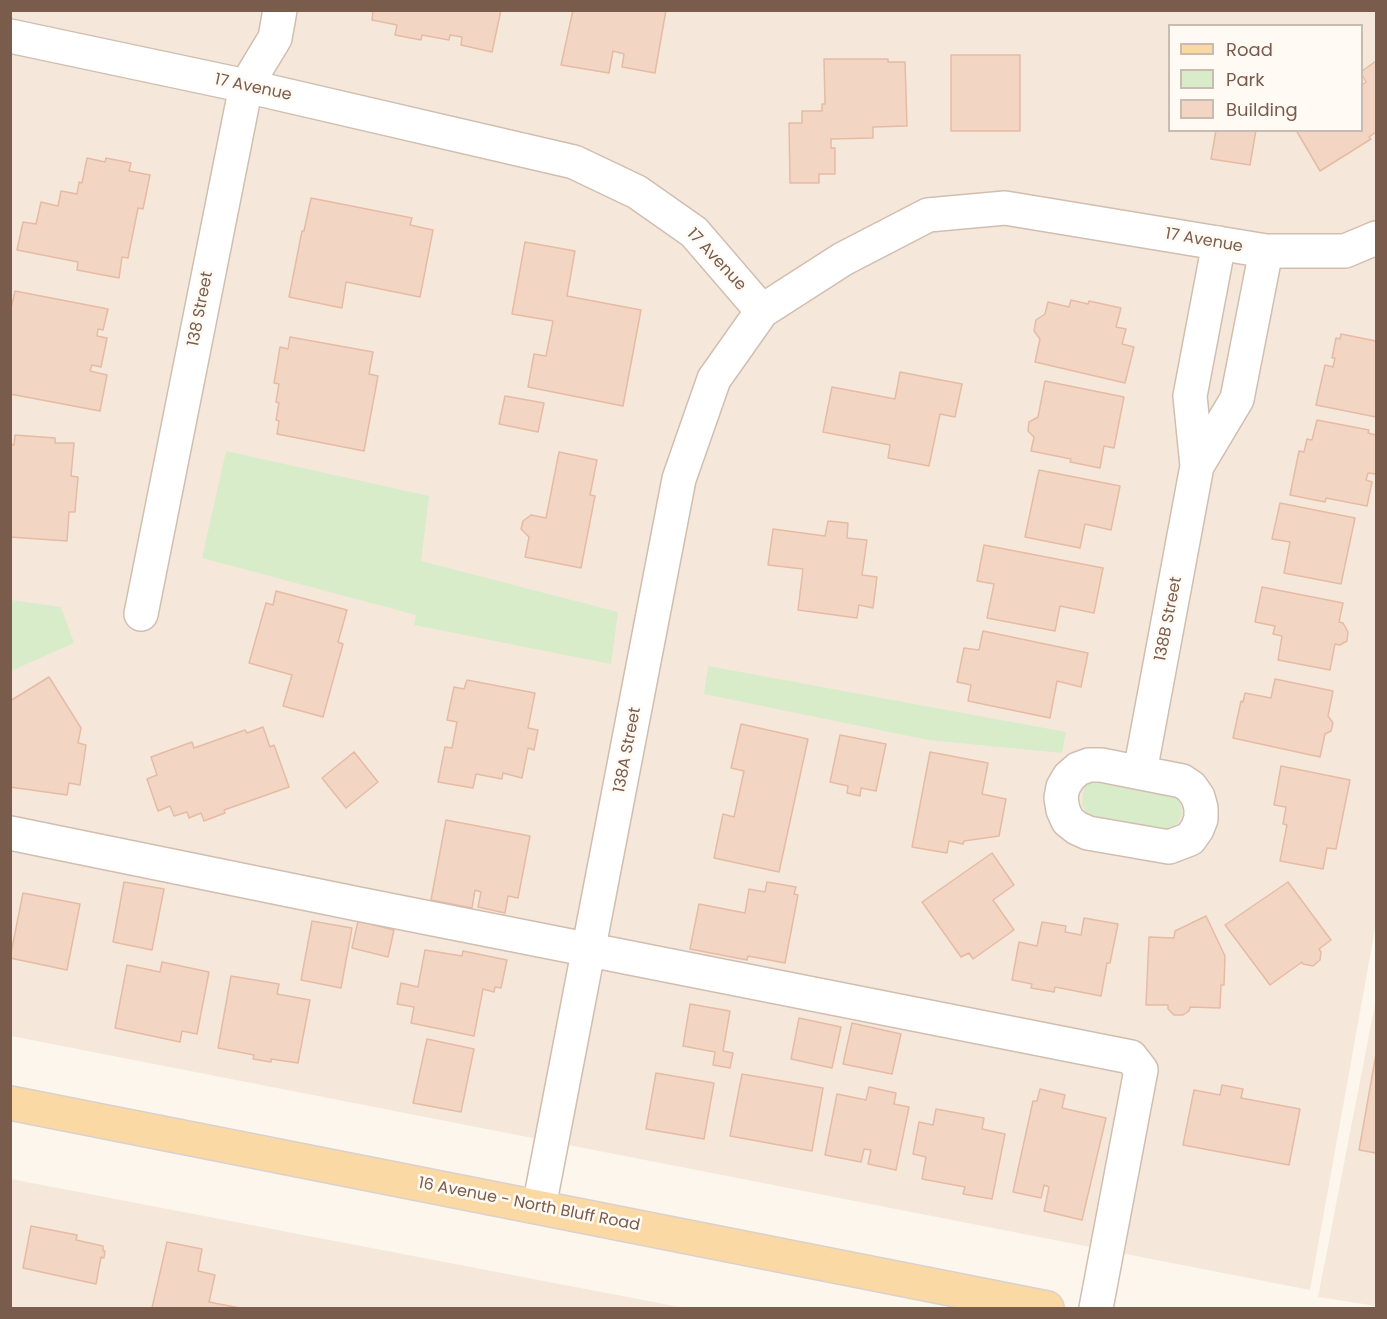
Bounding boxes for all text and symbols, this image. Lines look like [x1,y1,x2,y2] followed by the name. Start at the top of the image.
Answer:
[1168,24,1363,132] legend
[1226,37,1273,62] text: Road
[1226,67,1265,92] text: Park
[213,70,293,106] street label: 17 Avenue
[1226,97,1298,122] text: Building
[682,225,750,295] street label: 17 Avenue
[1164,225,1244,257] street label: 17 Avenue
[184,270,218,348] street label: 138 Street
[1151,575,1187,663] street label: 138B Street
[610,706,646,794] street label: 138A Street
[417,1174,641,1236] street label: 16 Avenue - North Bluff Road

